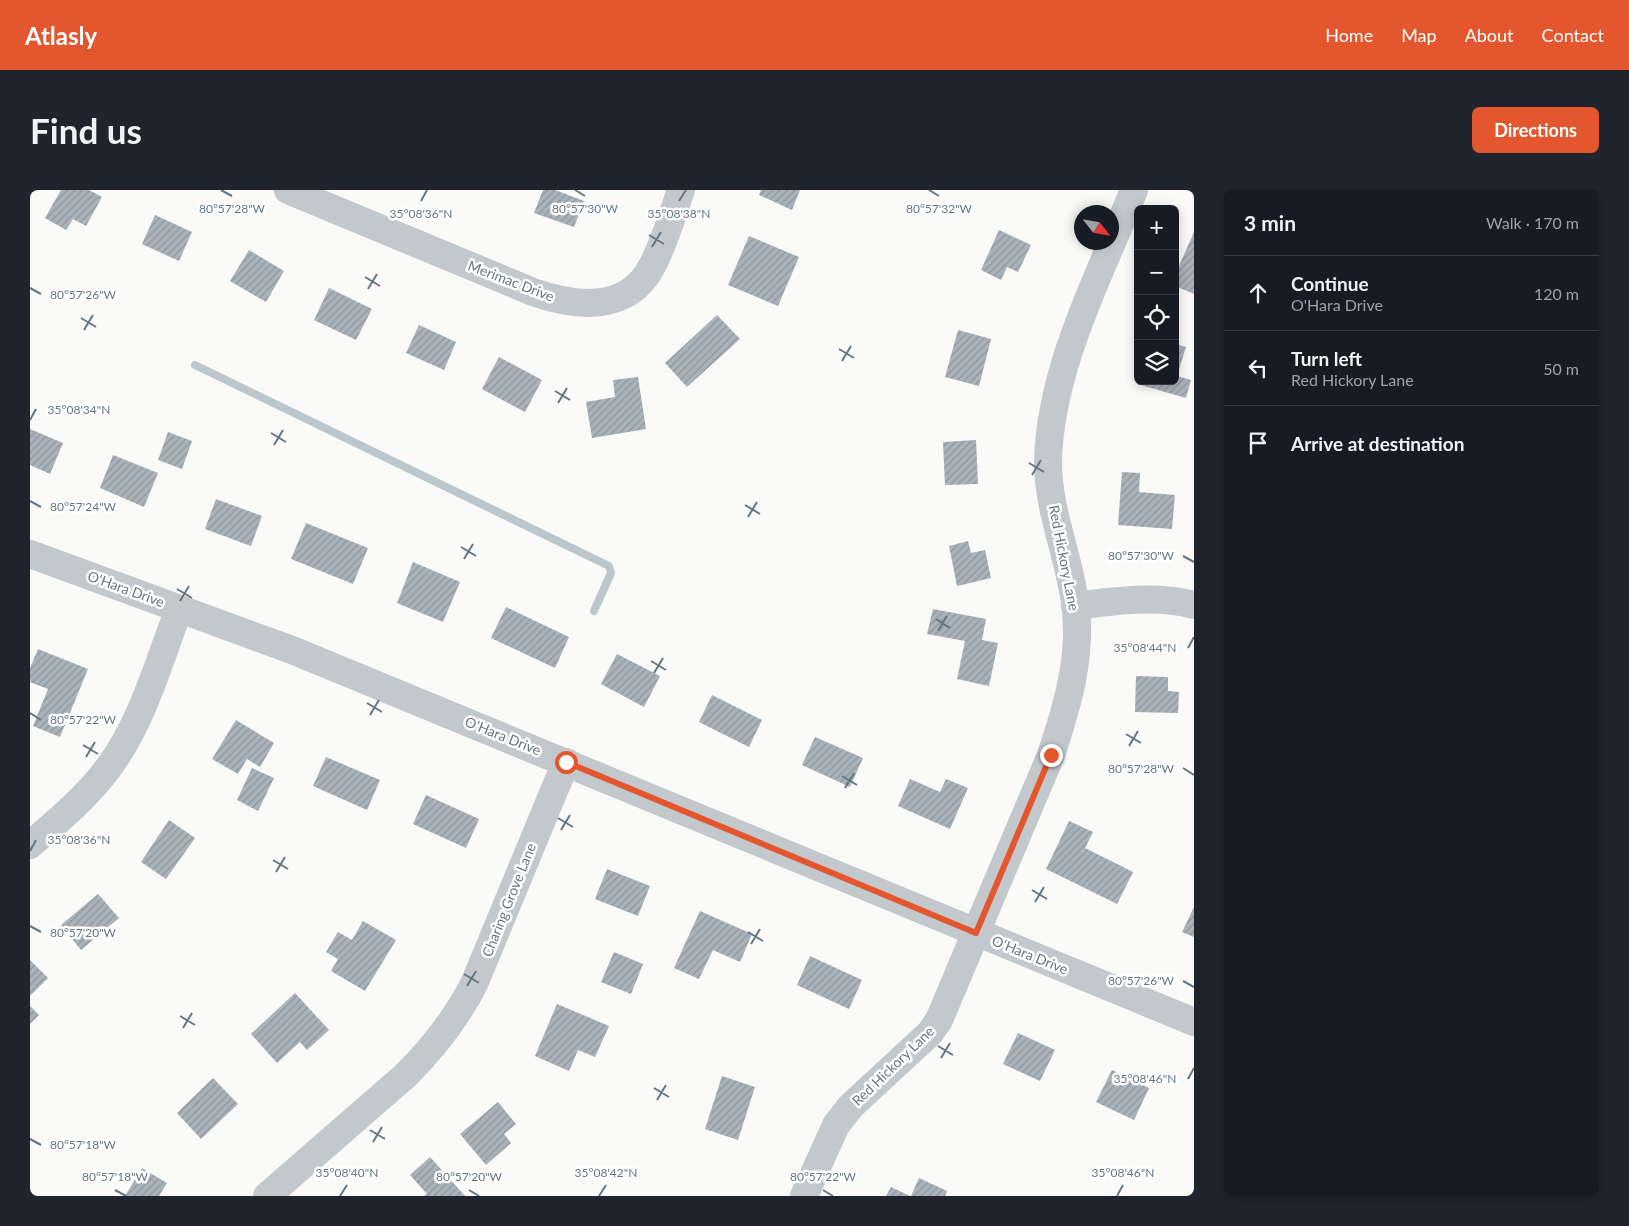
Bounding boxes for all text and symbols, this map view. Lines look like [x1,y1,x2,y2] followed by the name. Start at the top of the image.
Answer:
[25,21,97,50] text: Atlasly
[1325,24,1373,46] text: Home
[1401,24,1437,46] text: Map
[1465,24,1514,46] text: About
[1542,24,1604,46] text: Contact
[1472,107,1599,153] button: Directions
[30,109,142,151] text: Find us
[199,201,266,216] text: 80°57'28"W
[552,201,619,216] text: 80°57'30"W
[906,201,973,216] text: 80°57'32"W
[1074,205,1119,250] north arrow
[1134,205,1179,385] map controls
[1134,205,1179,250] button: +
[390,206,452,221] text: 35°08'36"N
[648,206,710,221] text: 35°08'38"N
[1244,210,1296,235] text: 3 min
[1486,213,1579,232] text: Walk · 170 m
[1134,250,1179,295] button: −
[466,256,557,305] street label: Merimac Drive
[1291,272,1369,295] text: Continue
[1244,279,1272,307] icon: ahead
[1534,284,1579,303] text: 120 m
[50,287,117,302] text: 80°57'26"W
[1134,295,1179,340] button: locate
[1291,295,1383,314] text: O'Hara Drive
[1134,340,1179,385] button: layers
[1291,347,1362,370] text: Turn left
[1244,354,1272,382] icon: left
[1543,359,1579,378] text: 50 m
[1291,370,1414,389] text: Red Hickory Lane
[48,402,110,417] text: 35°08'34"N
[1244,429,1272,457] icon: arrive
[1291,432,1464,455] text: Arrive at destination
[50,499,117,514] text: 80°57'24"W
[1046,504,1083,612] street label: Red Hickory Lane
[1108,548,1175,563] text: 80°57'30"W
[85,567,167,610] street label: O'Hara Drive
[1114,640,1176,655] text: 35°08'44"N
[50,712,117,727] text: 80°57'22"W
[463,713,544,758] street label: O'Hara Drive
[1040,744,1063,767] route end
[555,751,578,774] route start
[1108,761,1175,776] text: 80°57'28"W
[48,832,110,847] text: 35°08'36"N
[478,840,539,959] street label: Charing Grove Lane
[50,925,117,940] text: 80°57'20"W
[990,932,1071,977] street label: O'Hara Drive
[1108,973,1175,988] text: 80°57'26"W
[848,1022,937,1109] street label: Red Hickory Lane
[1114,1071,1176,1086] text: 35°08'46"N
[50,1137,117,1152] text: 80°57'18"W
[316,1165,378,1180] text: 35°08'40"N
[575,1165,637,1180] text: 35°08'42"N
[1092,1165,1154,1180] text: 35°08'46"N
[82,1169,149,1184] text: 80°57'18"W
[436,1169,503,1184] text: 80°57'20"W
[790,1169,857,1184] text: 80°57'22"W

